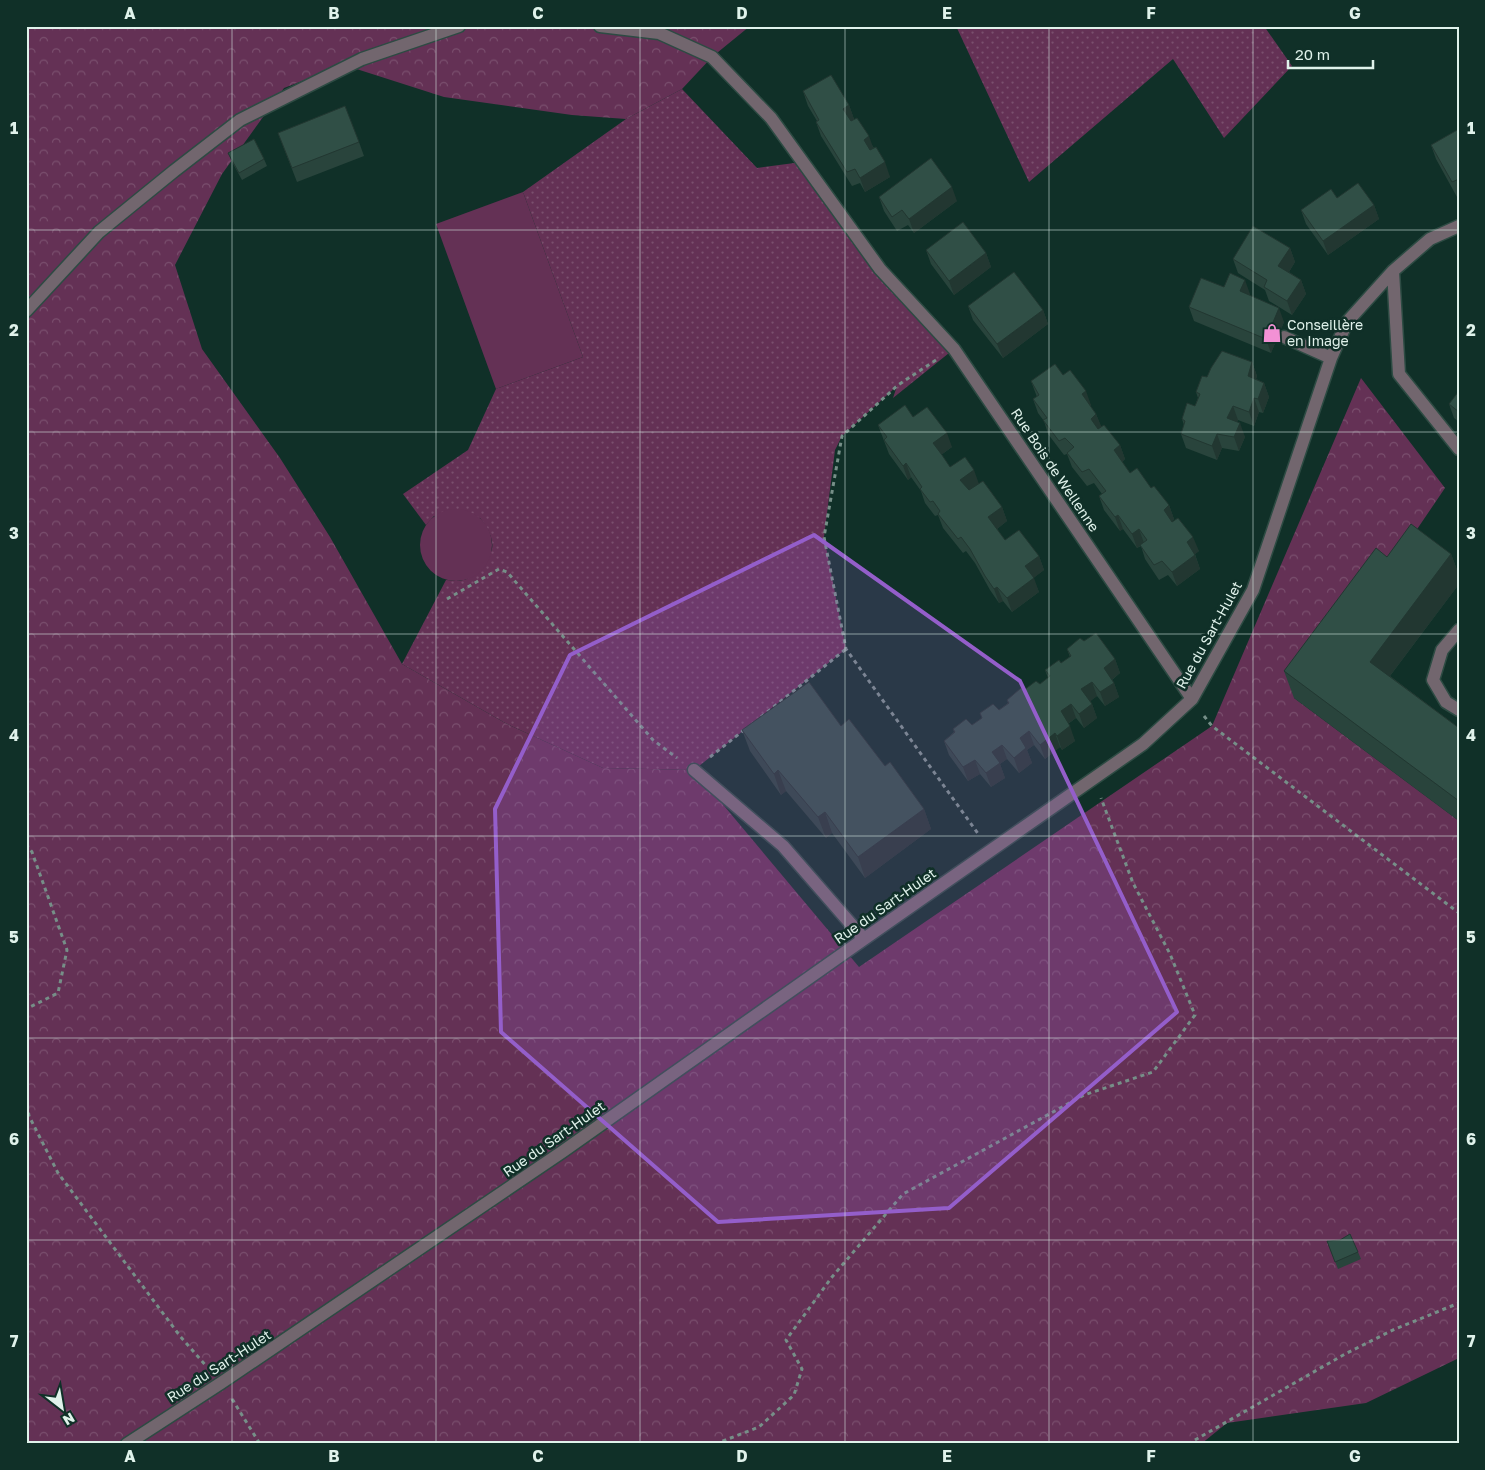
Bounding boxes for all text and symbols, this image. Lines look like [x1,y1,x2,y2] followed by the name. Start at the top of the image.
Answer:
[124,3,136,23] text: A
[328,3,340,23] text: B
[532,3,544,23] text: C
[736,3,748,23] text: D
[942,3,952,23] text: E
[1146,3,1156,23] text: F
[1349,3,1361,23] text: G
[1288,38,1372,70] scale bar
[1295,45,1330,63] text: 20 m
[10,118,18,138] text: 1
[1467,118,1475,138] text: 1
[1287,316,1363,349] place label: Conseillère en Image
[9,320,19,340] text: 2
[1466,320,1476,340] text: 2
[1261,322,1283,344] shop icon: Conseillère en Image
[1008,405,1103,535] street label: Rue Bois de Wellenne
[9,523,19,543] text: 3
[1466,523,1476,543] text: 3
[1172,578,1245,692] street label: Rue du Sart-Hulet
[9,725,19,745] text: 4
[1466,725,1476,745] text: 4
[831,864,939,947] street label: Rue du Sart-Hulet
[9,927,19,947] text: 5
[1466,927,1476,947] text: 5
[500,1097,608,1180] street label: Rue du Sart-Hulet
[9,1129,19,1149] text: 6
[1466,1129,1476,1149] text: 6
[164,1326,274,1405] street label: Rue du Sart-Hulet
[10,1331,19,1351] text: 7
[1467,1331,1476,1351] text: 7
[38,1382,88,1432] north arrow
[60,1410,78,1430] text: N
[124,1446,136,1466] text: A
[328,1446,340,1466] text: B
[532,1446,544,1466] text: C
[736,1446,748,1466] text: D
[942,1446,952,1466] text: E
[1146,1446,1156,1466] text: F
[1349,1446,1361,1466] text: G

